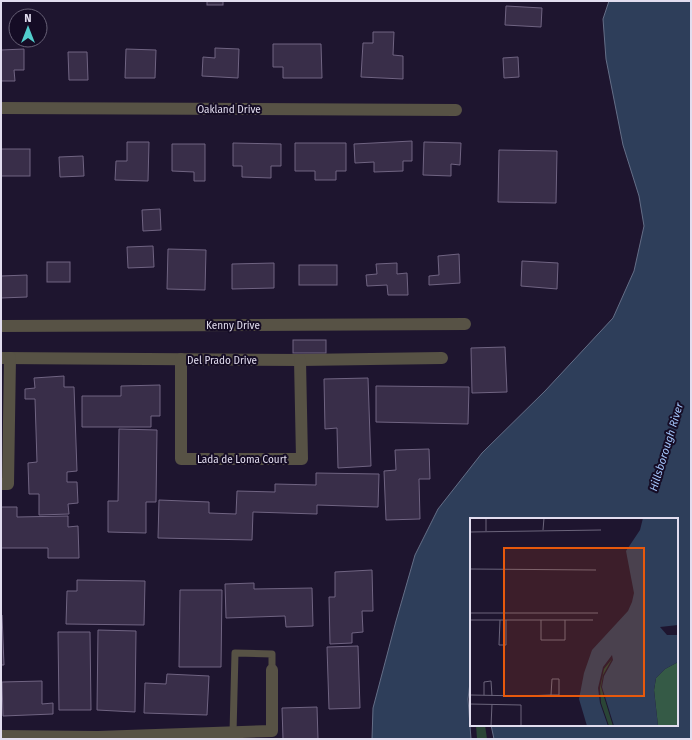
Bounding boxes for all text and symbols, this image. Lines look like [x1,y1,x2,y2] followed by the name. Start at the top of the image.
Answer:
[8,8,48,48] north arrow
[24,12,32,25] text: N
[197,104,261,116] street label: Oakland Drive
[206,320,260,332] street label: Kenny Drive
[187,355,257,367] street label: Del Prado Drive
[647,401,686,493] water label: Hillsborough River
[197,454,288,466] street label: Lada de Loma Court
[470,518,678,726] inset map

